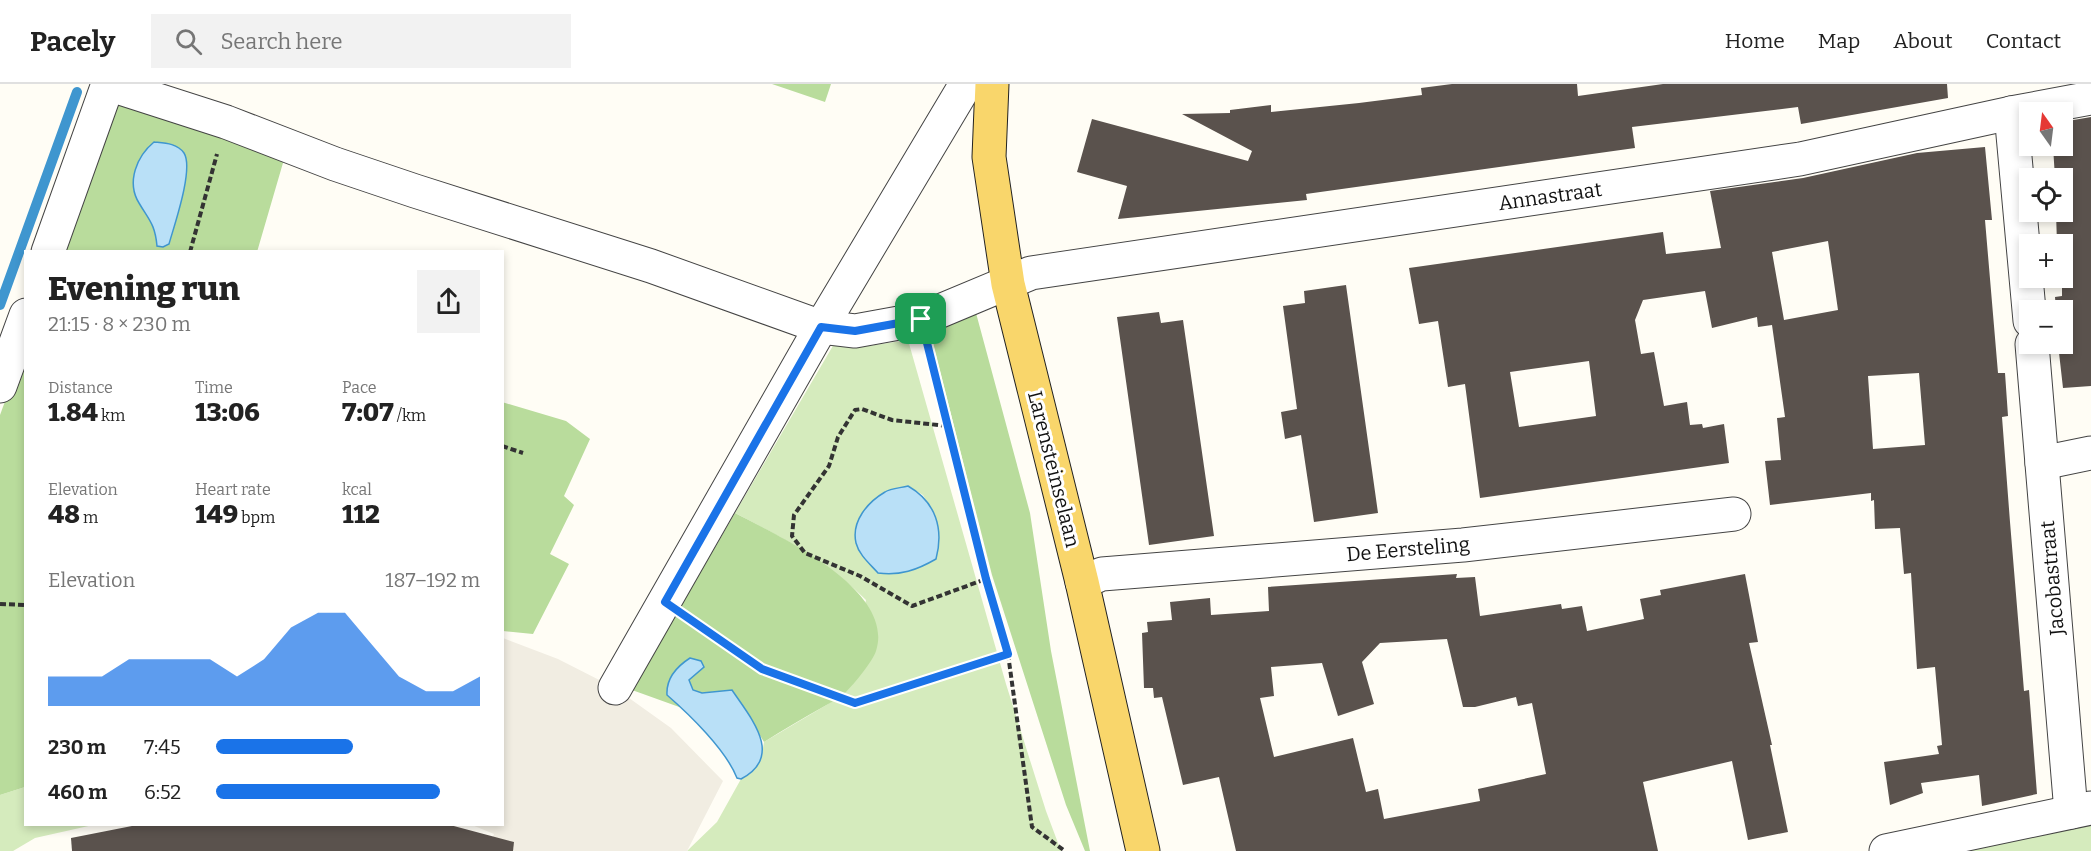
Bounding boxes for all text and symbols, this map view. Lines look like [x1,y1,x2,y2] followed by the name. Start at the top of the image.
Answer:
[151,14,571,68] search box
[30,25,115,58] text: Pacely
[172,25,205,58] icon: search
[220,28,343,55] text: Search here
[1725,28,1785,54] text: Home
[1818,28,1860,54] text: Map
[1893,28,1953,54] text: About
[1986,28,2061,54] text: Contact
[2019,102,2073,156] north arrow
[2019,102,2073,354] map controls
[2019,168,2073,222] button: locate
[1497,177,1603,215] street label: Annastraat
[2019,234,2073,288] button: +
[48,269,240,309] text: Evening run
[417,270,480,333] button: share
[895,293,946,344] pin
[2019,300,2073,354] button: −
[904,302,937,335] icon: arrive
[48,312,191,336] text: 21:15 · 8 × 230 m
[48,378,113,397] text: Distance
[195,378,233,397] text: Time
[342,378,377,397] text: Pace
[1023,388,1085,550] street label: Larensteinselaan
[48,397,98,428] text: 1.84
[195,397,260,428] text: 13:06
[342,397,394,428] text: 7:07
[98,406,125,425] text: km
[394,406,426,425] text: /km
[48,480,118,499] text: Elevation
[195,480,271,499] text: Heart rate
[342,480,372,499] text: kcal
[48,499,80,530] text: 48
[195,499,238,530] text: 149
[342,499,380,530] text: 112
[80,508,98,527] text: m
[238,508,275,527] text: bpm
[2035,520,2069,637] street label: Jacobastraat
[1345,532,1471,566] street label: De Eersteling
[48,568,135,592] text: Elevation
[385,568,480,592] text: 187–192 m
[48,735,106,759] text: 230 m
[144,735,181,759] text: 7:45
[48,780,107,804] text: 460 m
[144,780,181,804] text: 6:52

